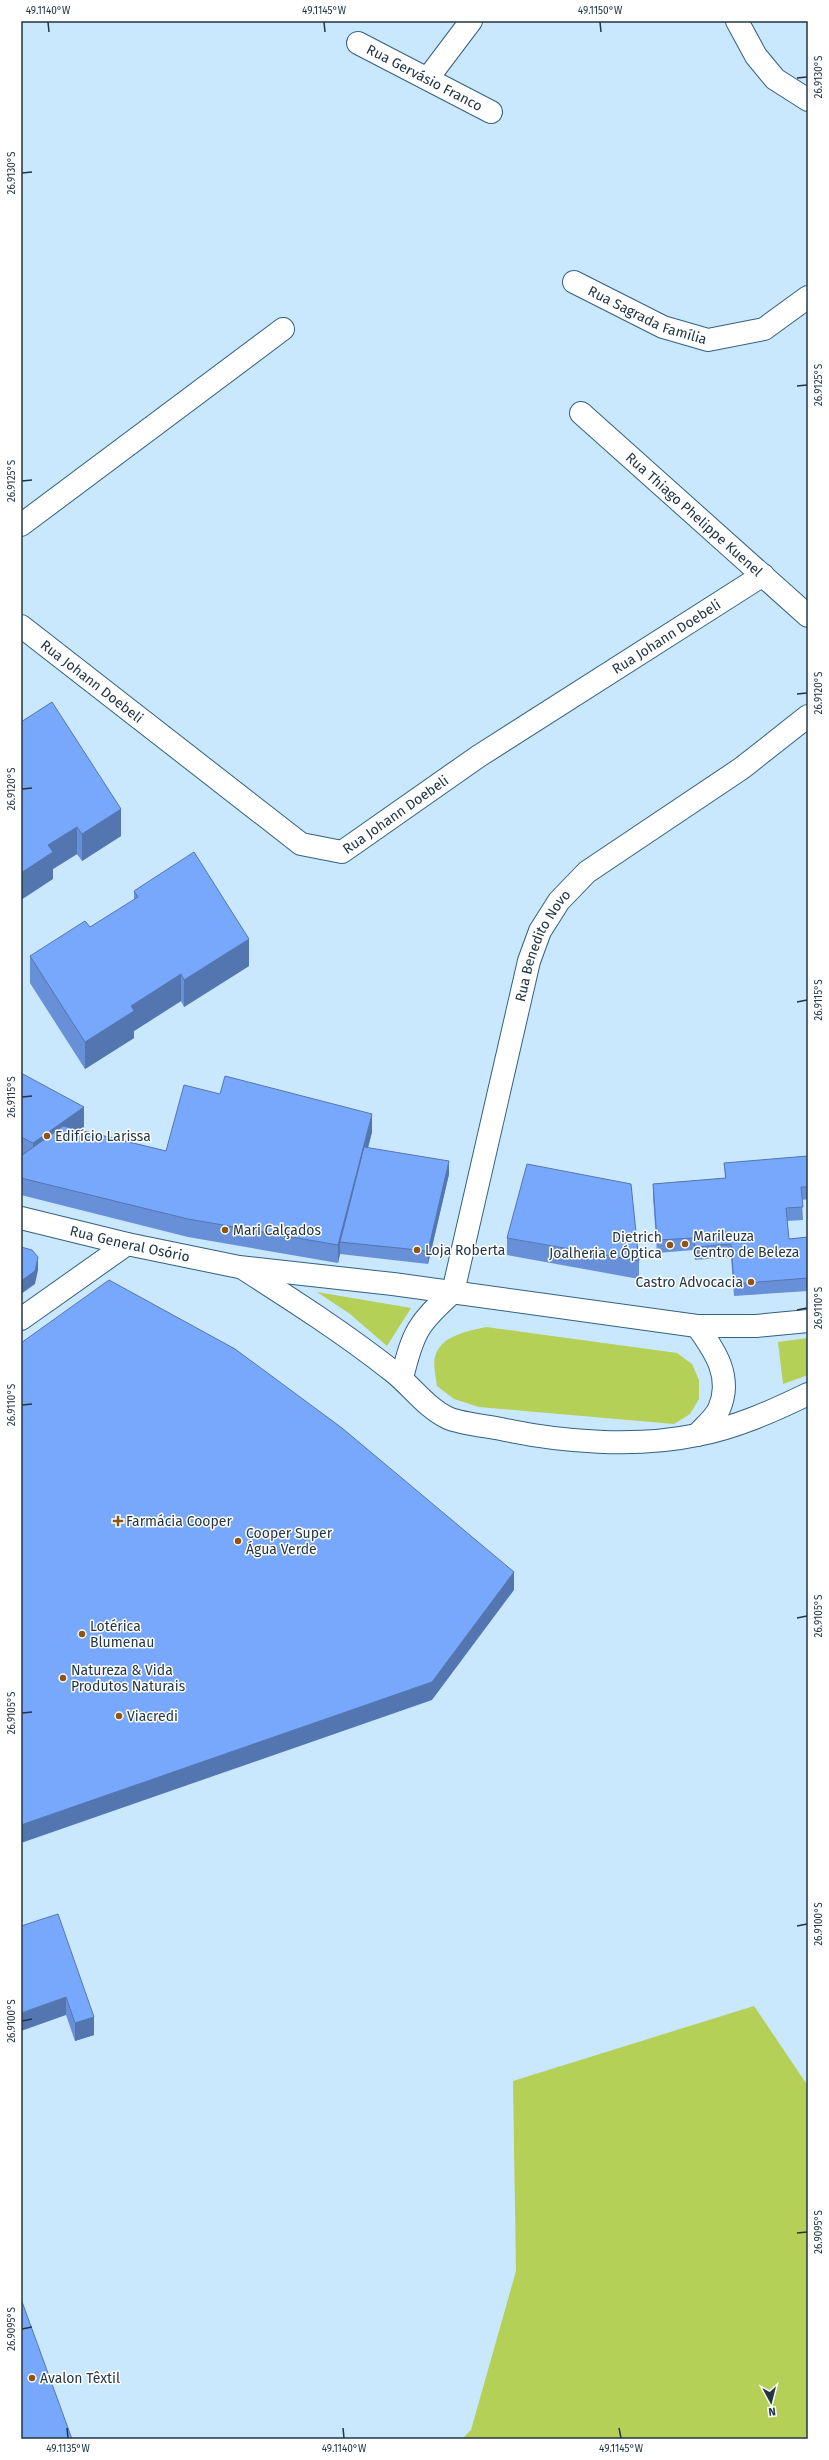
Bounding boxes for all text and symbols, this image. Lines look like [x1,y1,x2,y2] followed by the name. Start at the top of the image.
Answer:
[26,5,71,17] text: 49.1140°W
[302,5,347,17] text: 49.1145°W
[578,5,623,17] text: 49.1150°W
[364,40,485,115] street label: Rua Gervásio Franco
[813,55,825,99] text: 26.9130°S
[6,151,18,195] text: 26.9130°S
[585,282,709,348] street label: Rua Sagrada Família
[813,363,825,406] text: 26.9125°S
[622,449,766,580] street label: Rua Thiago Phelippe Kuenel
[6,459,18,502] text: 26.9125°S
[609,596,724,677] street label: Rua Johann Doebeli
[37,636,147,726] street label: Rua Johann Doebeli
[813,671,825,715] text: 26.9120°S
[6,767,18,811] text: 26.9120°S
[339,772,452,857] street label: Rua Johann Doebeli
[511,886,574,1003] street label: Rua Benedito Novo
[813,979,825,1021] text: 26.9115°S
[6,1076,18,1118] text: 26.9115°S
[55,1128,151,1145] place label: Edifício Larissa
[42,1131,52,1141] marker: Edifício Larissa
[68,1222,192,1265] street label: Rua General Osório
[233,1222,321,1239] place label: Mari Calçados
[220,1225,230,1235] marker: Mari Calçados
[693,1228,799,1261] place label: Marileuza Centro de Beleza
[549,1229,662,1262] place label: Dietrich Joalheria e Óptica
[680,1239,690,1249] marker: Marileuza Centro de Beleza
[665,1240,675,1250] marker: Dietrich Joalheria e Óptica
[425,1242,505,1259] place label: Loja Roberta
[412,1245,422,1255] marker: Loja Roberta
[636,1274,743,1291] place label: Castro Advocacia
[746,1277,756,1287] marker: Castro Advocacia
[813,1286,825,1329] text: 26.9110°S
[6,1383,18,1426] text: 26.9110°S
[126,1513,232,1530] place label: Farmácia Cooper
[113,1516,123,1526] marker: Farmácia Cooper
[246,1525,333,1558] place label: Cooper Super Água Verde
[233,1536,243,1546] marker: Cooper Super Água Verde
[813,1594,825,1637] text: 26.9105°S
[90,1618,154,1651] place label: Lotérica Blumenau
[77,1629,87,1639] marker: Lotérica Blumenau
[71,1662,186,1695] place label: Natureza & Vida Produtos Naturais
[58,1673,68,1683] marker: Natureza & Vida Produtos Naturais
[6,1691,18,1734] text: 26.9105°S
[127,1708,178,1725] place label: Viacredi
[114,1711,124,1721] marker: Viacredi
[813,1902,825,1946] text: 26.9100°S
[6,1999,18,2043] text: 26.9100°S
[813,2209,825,2254] text: 26.9095°S
[6,2306,18,2351] text: 26.9095°S
[40,2370,120,2387] place label: Avalon Têxtil
[27,2373,37,2383] marker: Avalon Têxtil
[751,2382,791,2422] north arrow
[768,2405,777,2418] text: N
[46,2443,91,2455] text: 49.1135°W
[322,2443,367,2455] text: 49.1140°W
[599,2443,644,2455] text: 49.1145°W

